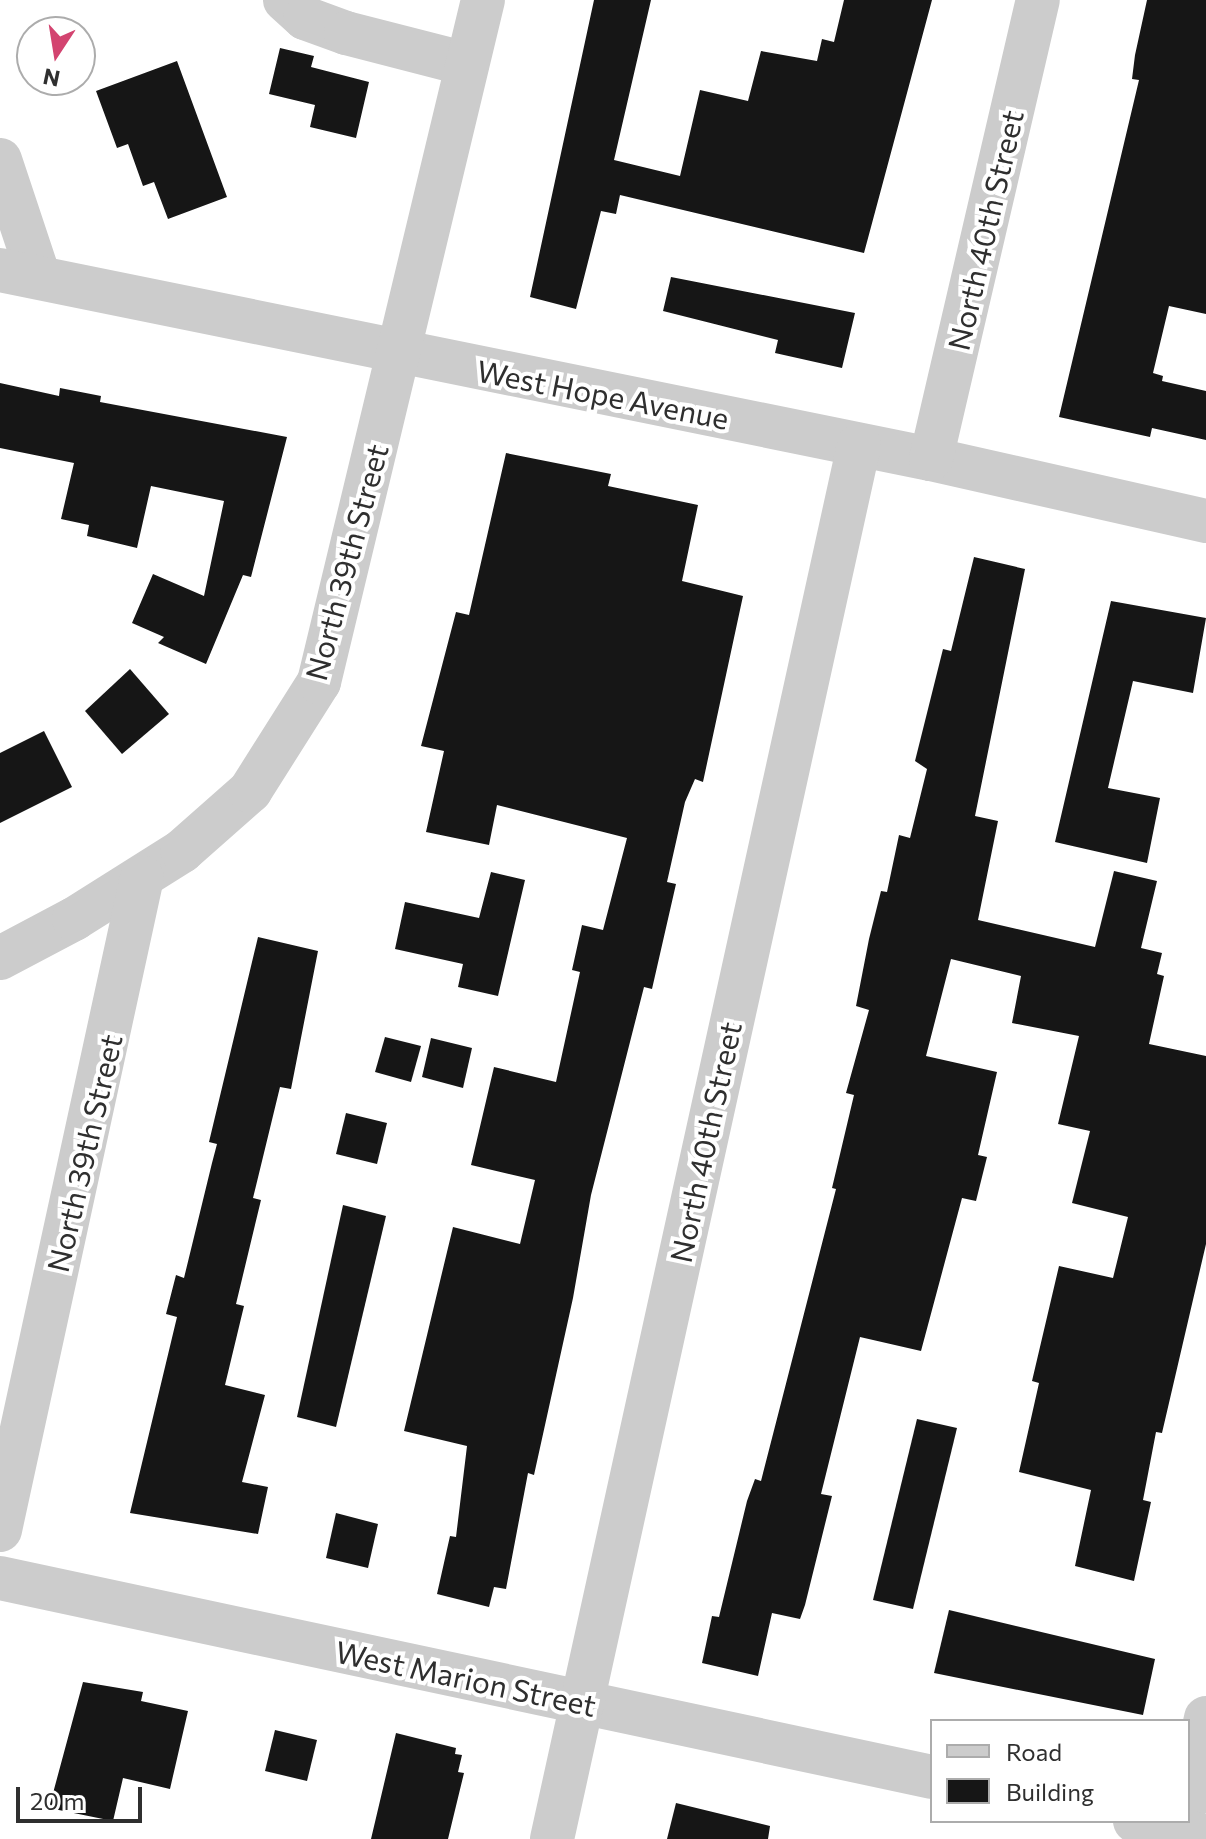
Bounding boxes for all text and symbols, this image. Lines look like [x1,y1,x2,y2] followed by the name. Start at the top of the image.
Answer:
[16,16,96,96] north arrow
[40,63,62,93] text: N
[940,106,1030,354] street label: North 40th Street
[474,352,732,436] street label: West Hope Avenue
[297,440,395,684] street label: North 39th Street
[662,1018,748,1266] street label: North 40th Street
[39,1031,129,1275] street label: North 39th Street
[332,1633,600,1723] street label: West Marion Street
[930,1719,1190,1823] legend
[1006,1737,1062,1766] text: Road
[20,1771,146,1821] scale bar
[1006,1777,1094,1806] text: Building
[30,1786,84,1815] text: 20 m

